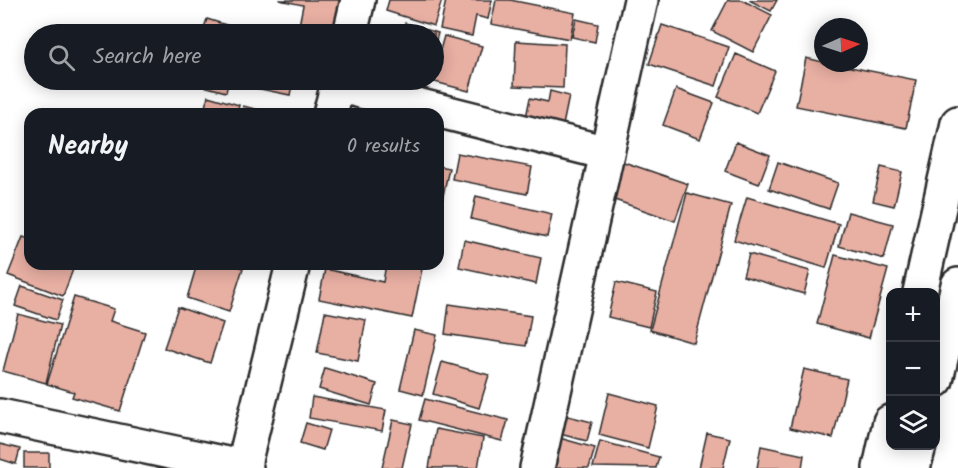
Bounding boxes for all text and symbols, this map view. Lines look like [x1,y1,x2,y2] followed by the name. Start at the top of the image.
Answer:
[814,18,868,72] north arrow
[24,24,444,90] search box
[93,40,201,75] text: Search here
[45,41,78,74] icon: search
[48,126,128,168] text: Nearby
[347,131,420,163] text: 0 results
[886,288,940,450] map controls
[886,288,940,342] button: +
[886,342,940,396] button: −
[886,396,940,450] button: layers

